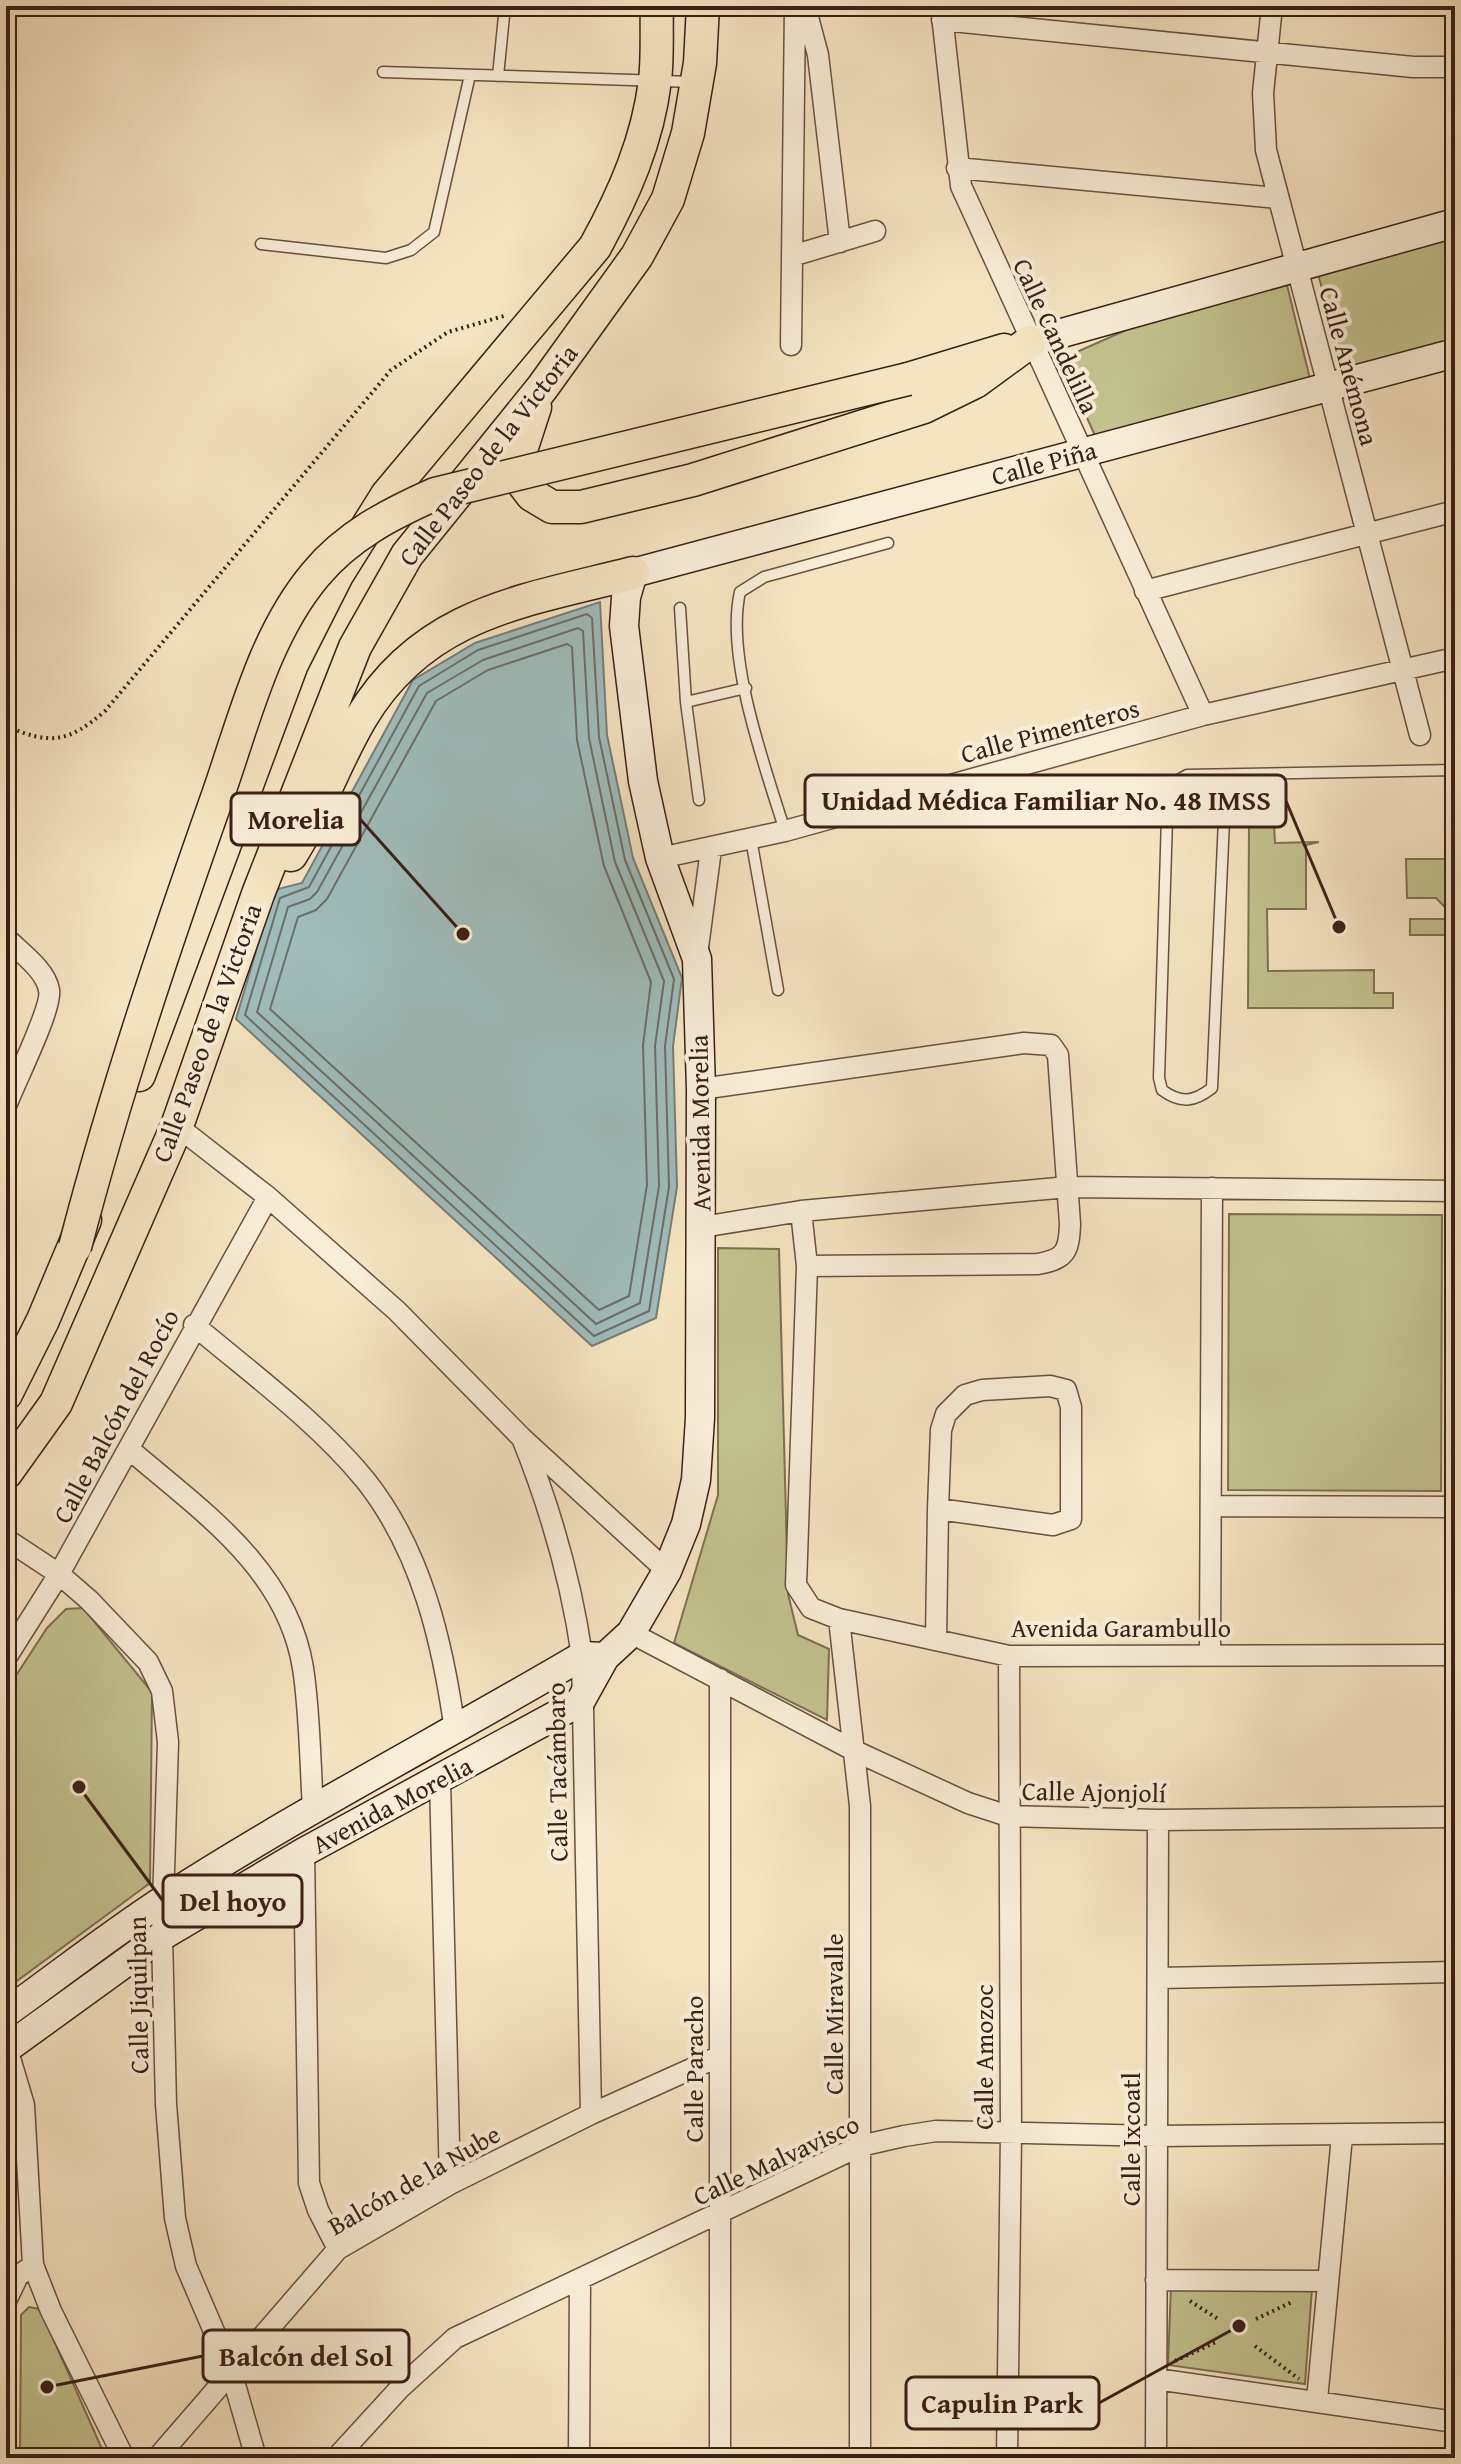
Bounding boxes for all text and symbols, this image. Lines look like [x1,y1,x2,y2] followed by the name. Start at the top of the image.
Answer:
[1003,252,1110,421] street label: Calle Candelilla
[1310,282,1390,450] street label: Calle Anémona
[388,335,587,574] street label: Calle Paseo de la Victoria
[987,430,1101,495] street label: Calle Piña
[956,688,1144,773] street label: Calle Pimenteros
[805,775,1286,827] callout: Unidad Médica Familiar No. 48 IMSS
[821,779,1271,820] text: Unidad Médica Familiar No. 48 IMSS
[231,793,360,845] callout: Morelia
[248,798,345,839] text: Morelia
[142,897,272,1168] street label: Calle Paseo de la Victoria
[678,1034,721,1212] street label: Avenida Morelia
[43,1302,189,1530] street label: Calle Balcón del Rocío
[1011,1608,1231,1647] street label: Avenida Garambullo
[535,1682,578,1862] street label: Calle Tacámbaro
[305,1746,480,1863] street label: Avenida Morelia
[1021,1771,1167,1812] street label: Calle Ajonjolí
[163,1875,302,1927] callout: Del hoyo
[180,1880,287,1921] text: Del hoyo
[117,1915,158,2074] street label: Calle Jiquilpan
[814,1933,853,2095] street label: Calle Miravalle
[964,1984,1003,2130] street label: Calle Amozoc
[674,1996,713,2142] street label: Calle Paracho
[1111,2072,1150,2206] street label: Calle Ixcoatl
[686,2104,865,2215] street label: Calle Malvavisco
[320,2114,507,2245] street label: Balcón de la Nube
[203,2330,409,2382] callout: Balcón del Sol
[219,2335,393,2376] text: Balcón del Sol
[906,2377,1099,2429] callout: Capulin Park
[921,2382,1084,2423] text: Capulin Park

